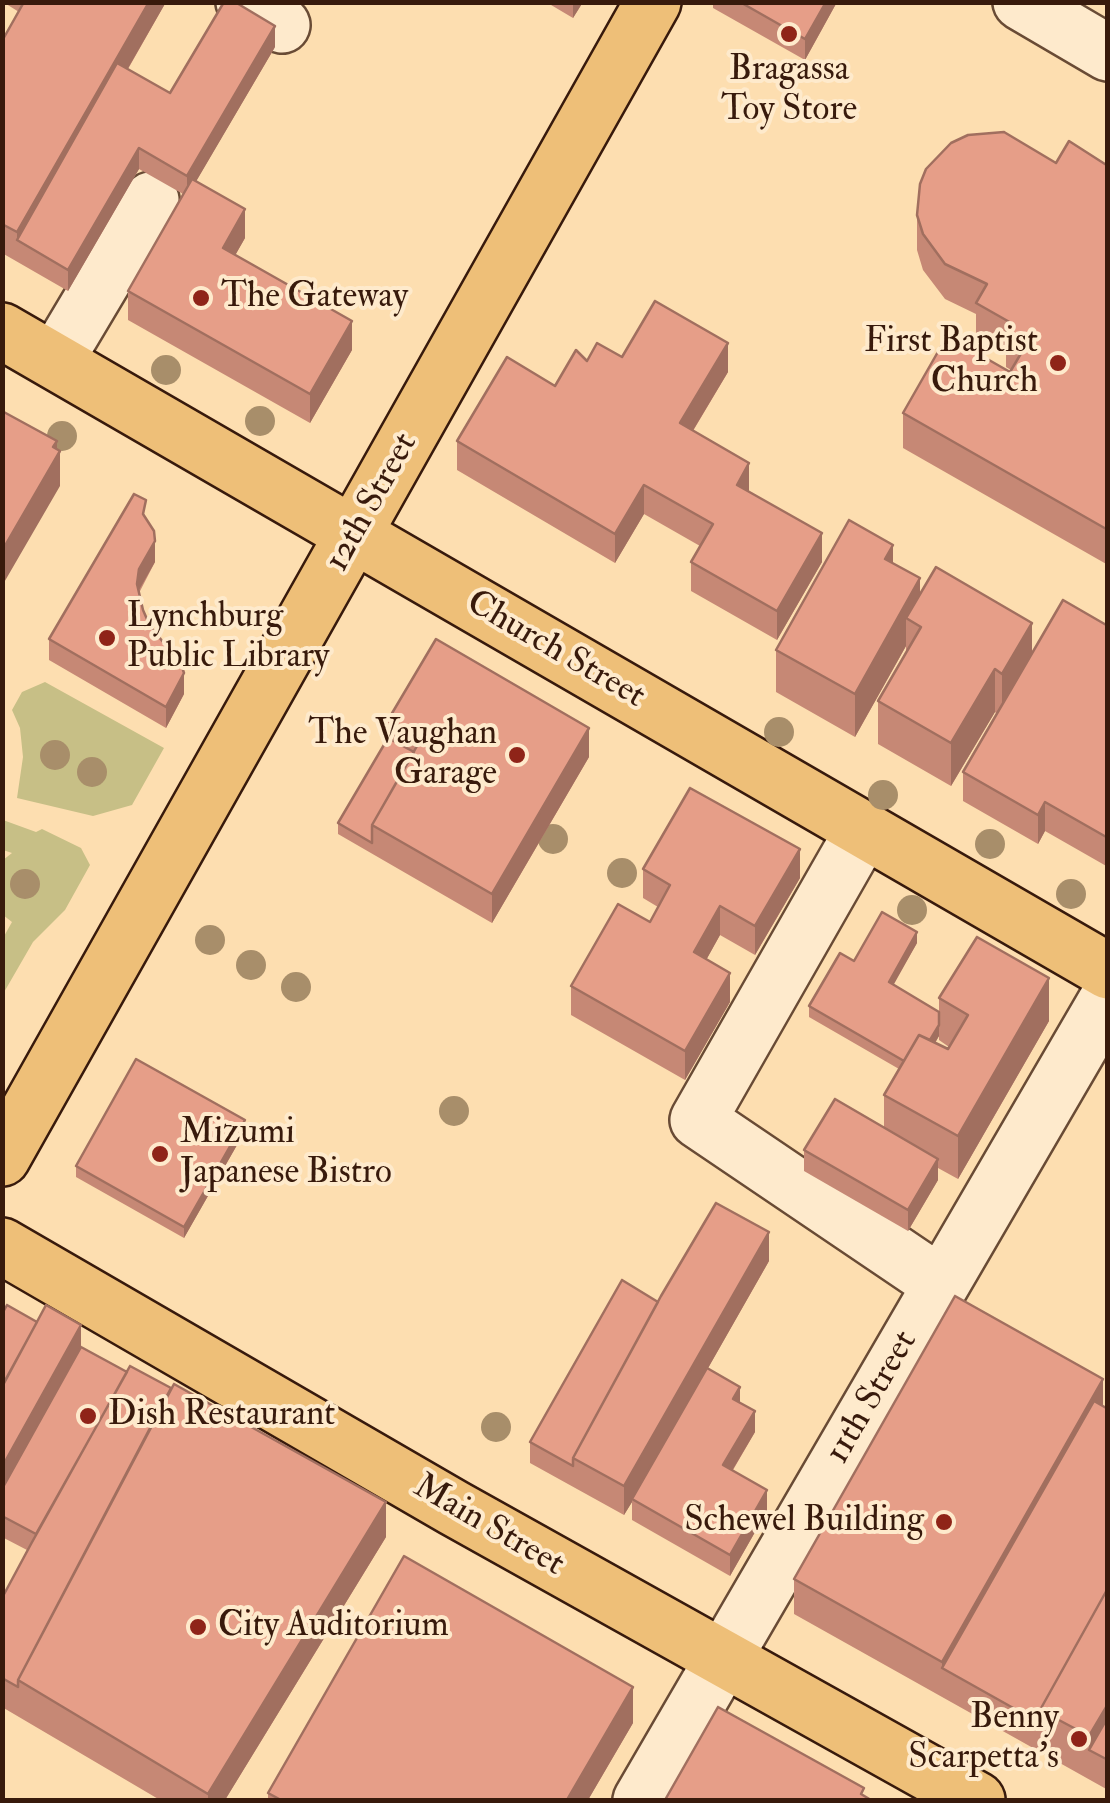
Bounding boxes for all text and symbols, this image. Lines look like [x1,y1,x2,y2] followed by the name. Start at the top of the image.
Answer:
[778,23,800,45] marker: Bragassa Toy Store
[721,50,857,132] place label: Bragassa Toy Store
[221,277,408,319] place label: The Gateway
[190,287,212,309] marker: The Gateway
[864,322,1038,404] place label: First Baptist Church
[1047,352,1069,374] marker: First Baptist Church
[318,426,428,580] street label: 12th Street
[458,583,652,719] street label: Church Street
[127,597,329,679] place label: Lynchburg Public Library
[96,627,118,649] marker: Lynchburg Public Library
[308,714,497,796] place label: The Vaughan Garage
[506,744,528,766] marker: The Vaughan Garage
[180,1113,392,1195] place label: Mizumi Japanese Bistro
[149,1143,171,1165] marker: Mizumi Japanese Bistro
[818,1324,928,1472] street label: 11th Street
[108,1395,335,1437] place label: Dish Restaurant
[77,1405,99,1427] marker: Dish Restaurant
[405,1467,571,1587] street label: Main Street
[684,1501,924,1543] place label: Schewel Building
[933,1511,955,1533] marker: Schewel Building
[218,1606,449,1648] place label: City Auditorium
[187,1616,209,1638] marker: City Auditorium
[908,1698,1059,1780] place label: Benny Scarpetta's
[1068,1728,1090,1750] marker: Benny Scarpetta's

